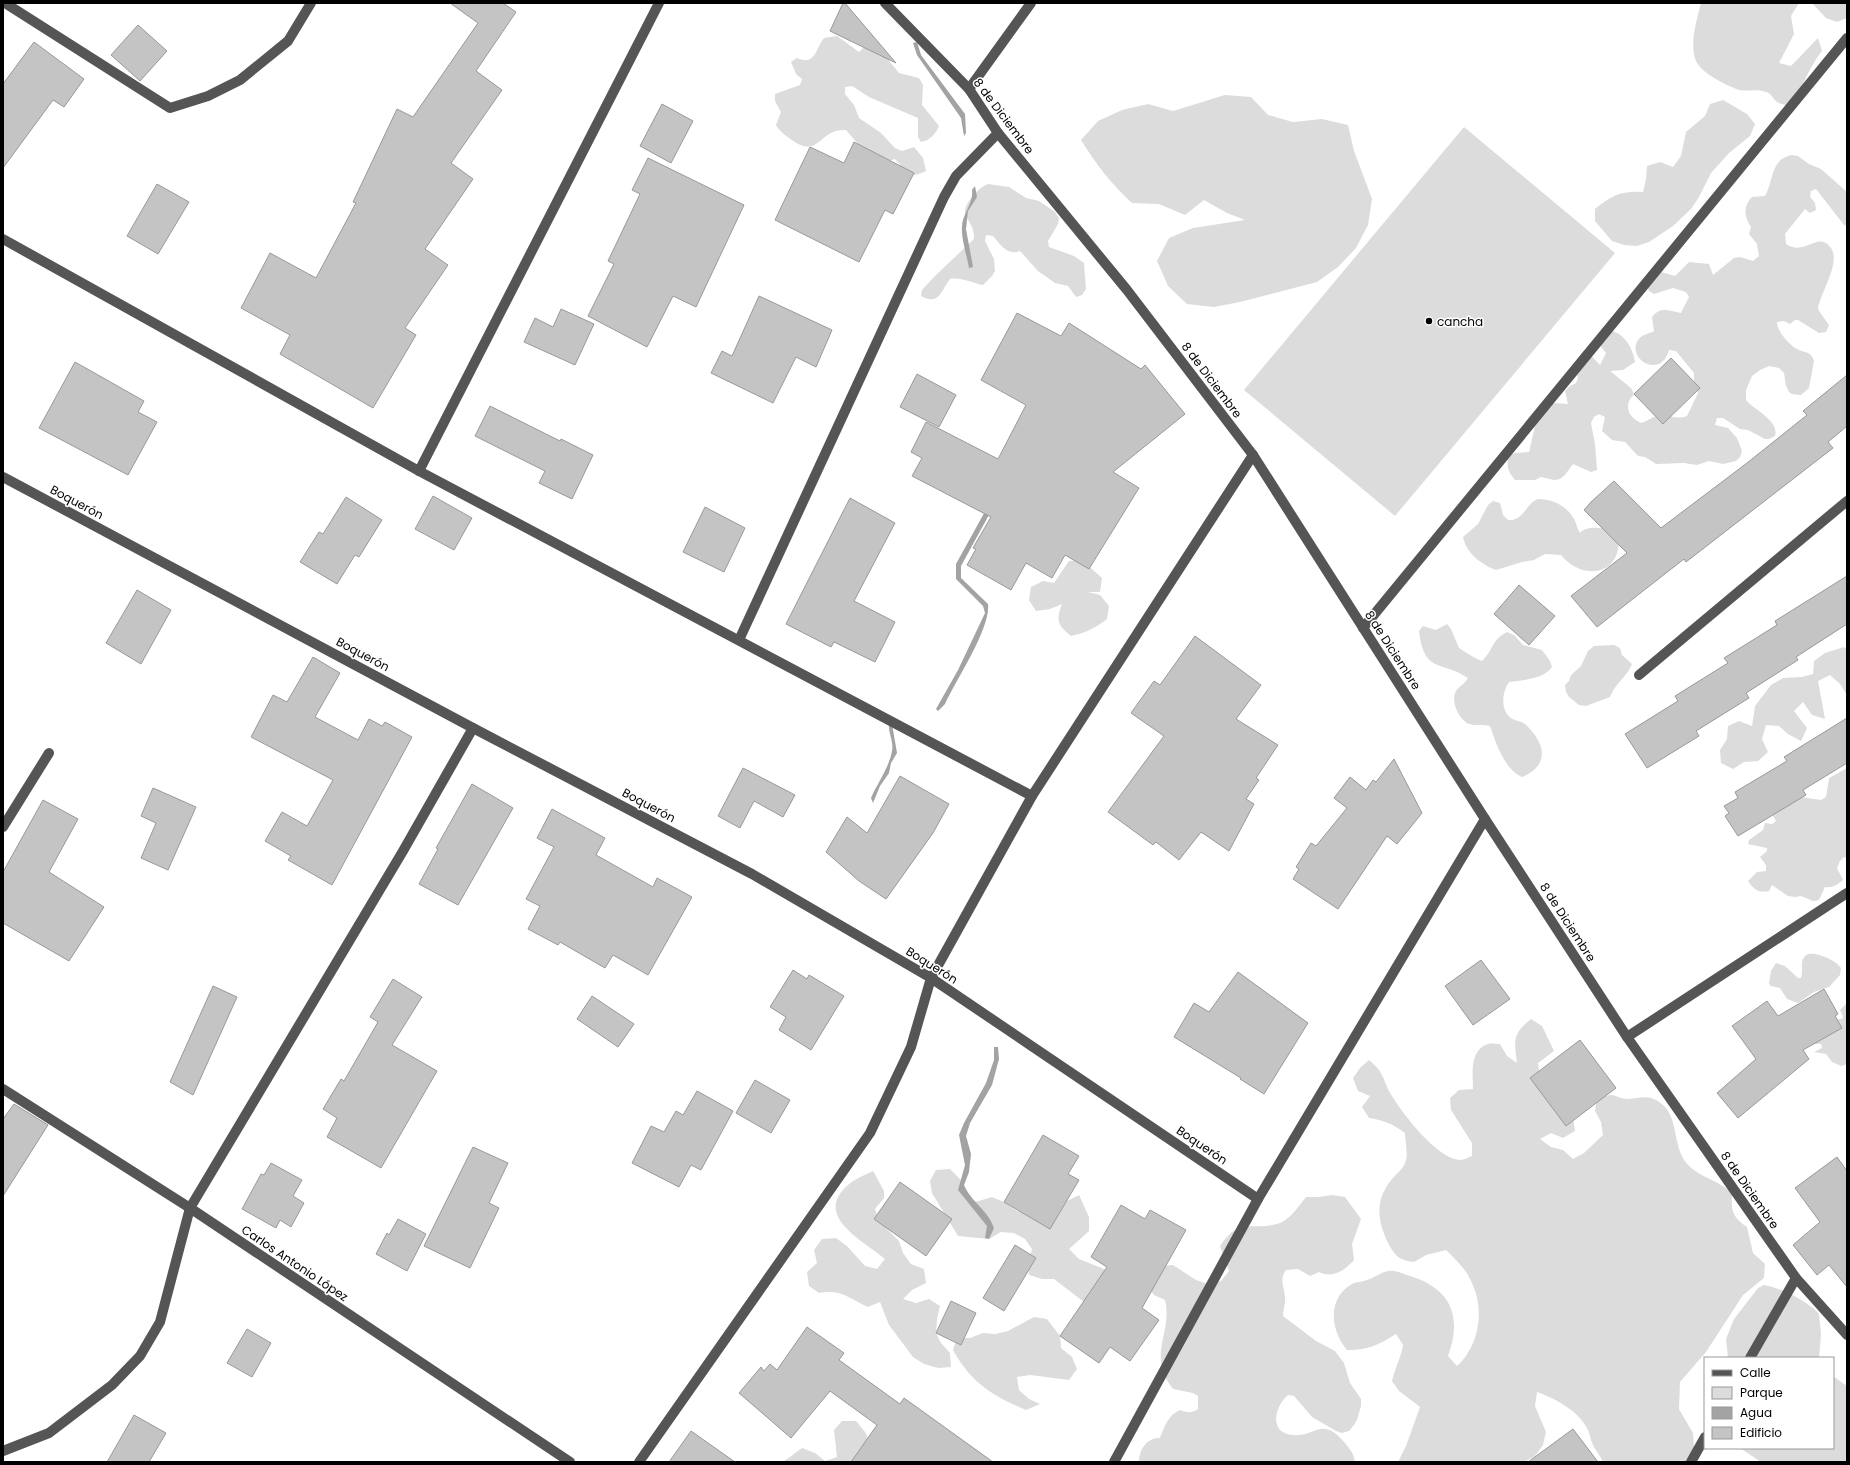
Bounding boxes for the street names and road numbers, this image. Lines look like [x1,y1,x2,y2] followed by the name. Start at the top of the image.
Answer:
[970,75,1038,157] street label: 8 de Diciembre
[1178,339,1246,421] street label: 8 de Diciembre
[47,481,107,523] street label: Boquerón
[1361,607,1425,693] street label: 8 de Diciembre
[333,633,393,675] street label: Boquerón
[619,784,679,826] street label: Boquerón
[1536,879,1600,965] street label: 8 de Diciembre
[903,942,961,988] street label: Boquerón
[1173,1122,1231,1168] street label: Boquerón
[1717,1148,1783,1232] street label: 8 de Diciembre
[238,1221,352,1305] street label: Carlos Antonio López

